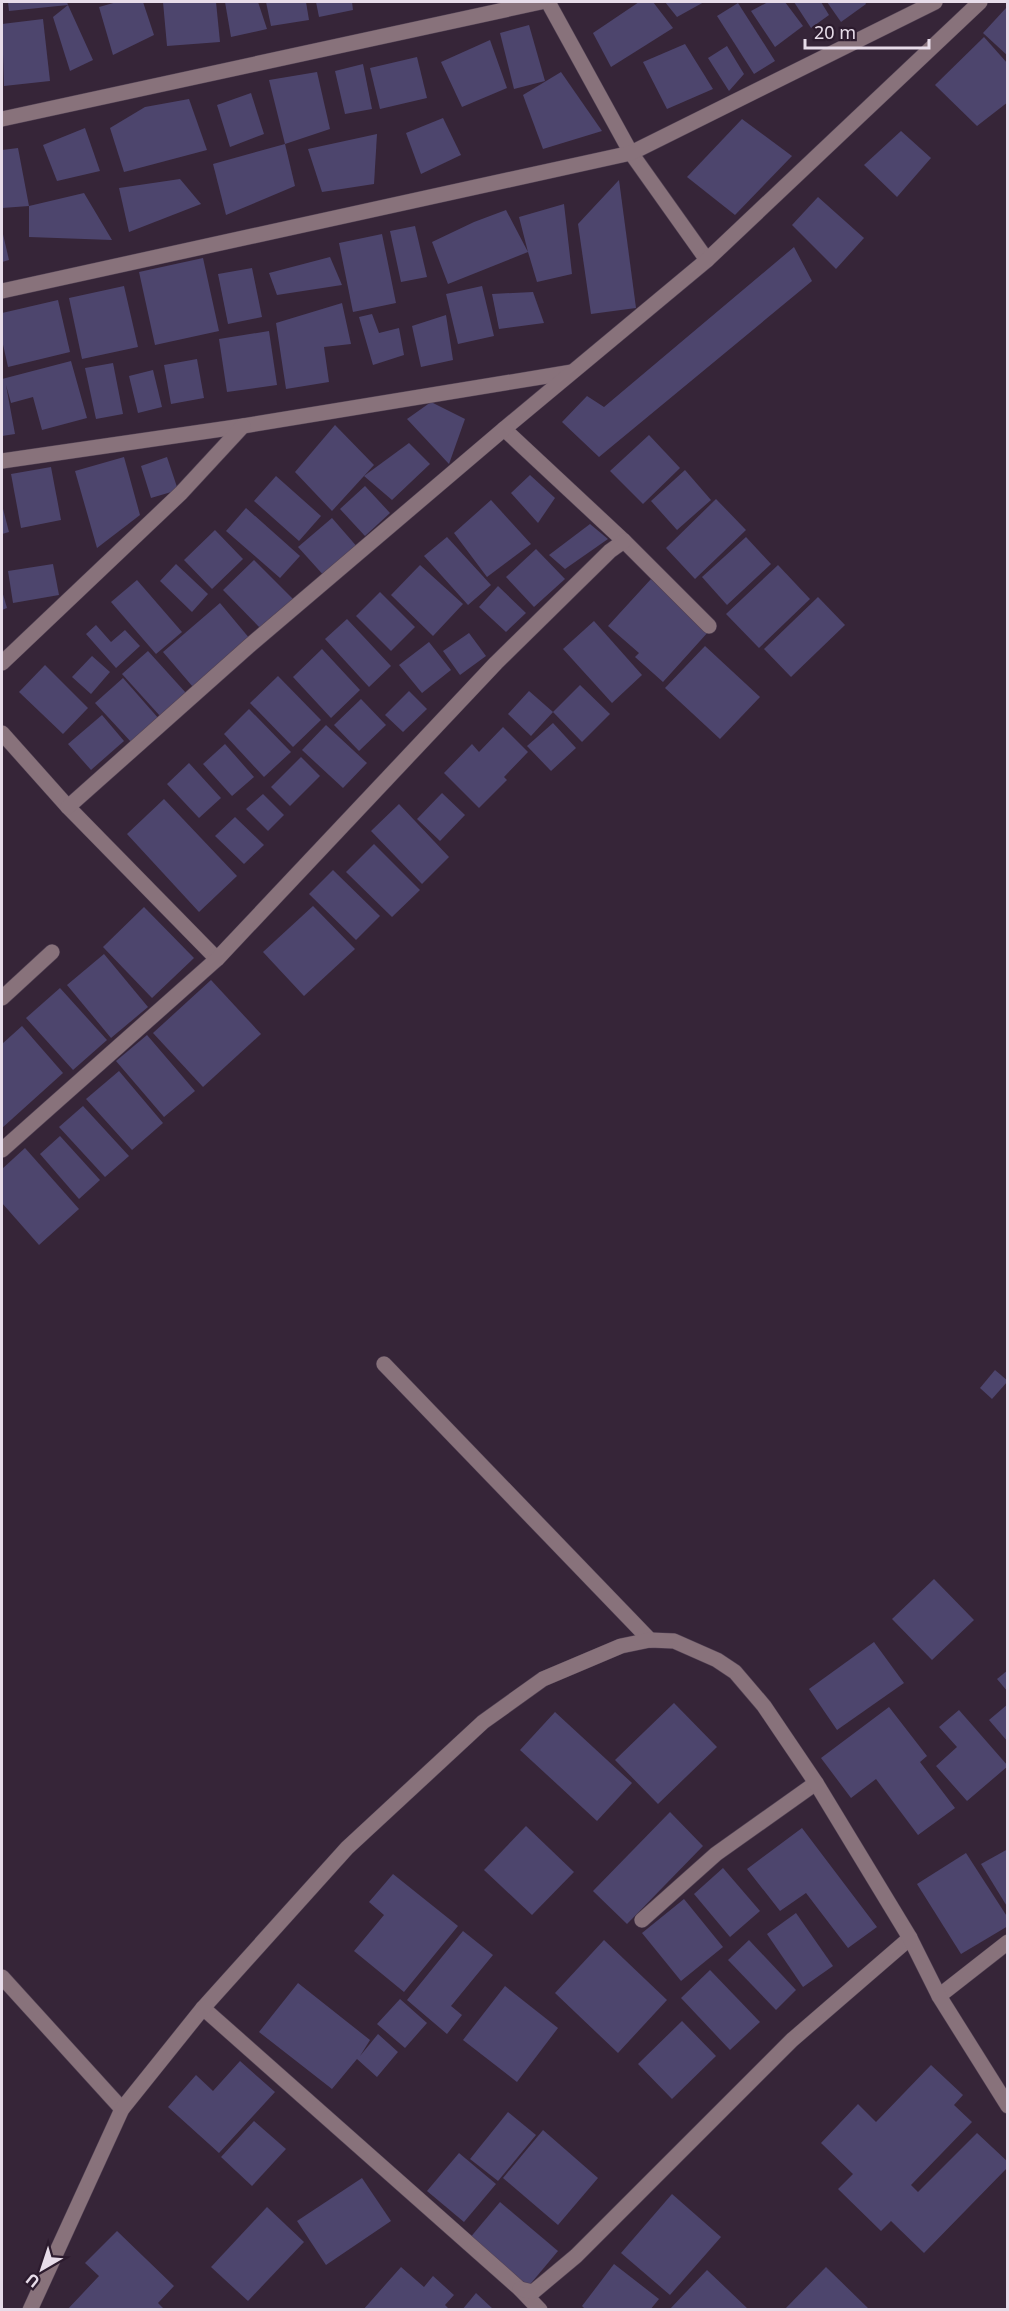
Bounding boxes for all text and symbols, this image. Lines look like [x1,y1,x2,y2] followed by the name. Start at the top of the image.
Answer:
[805,12,930,50] scale bar
[814,20,856,44] text: 20 m
[12,2239,72,2299] north arrow
[21,2268,44,2293] text: U

